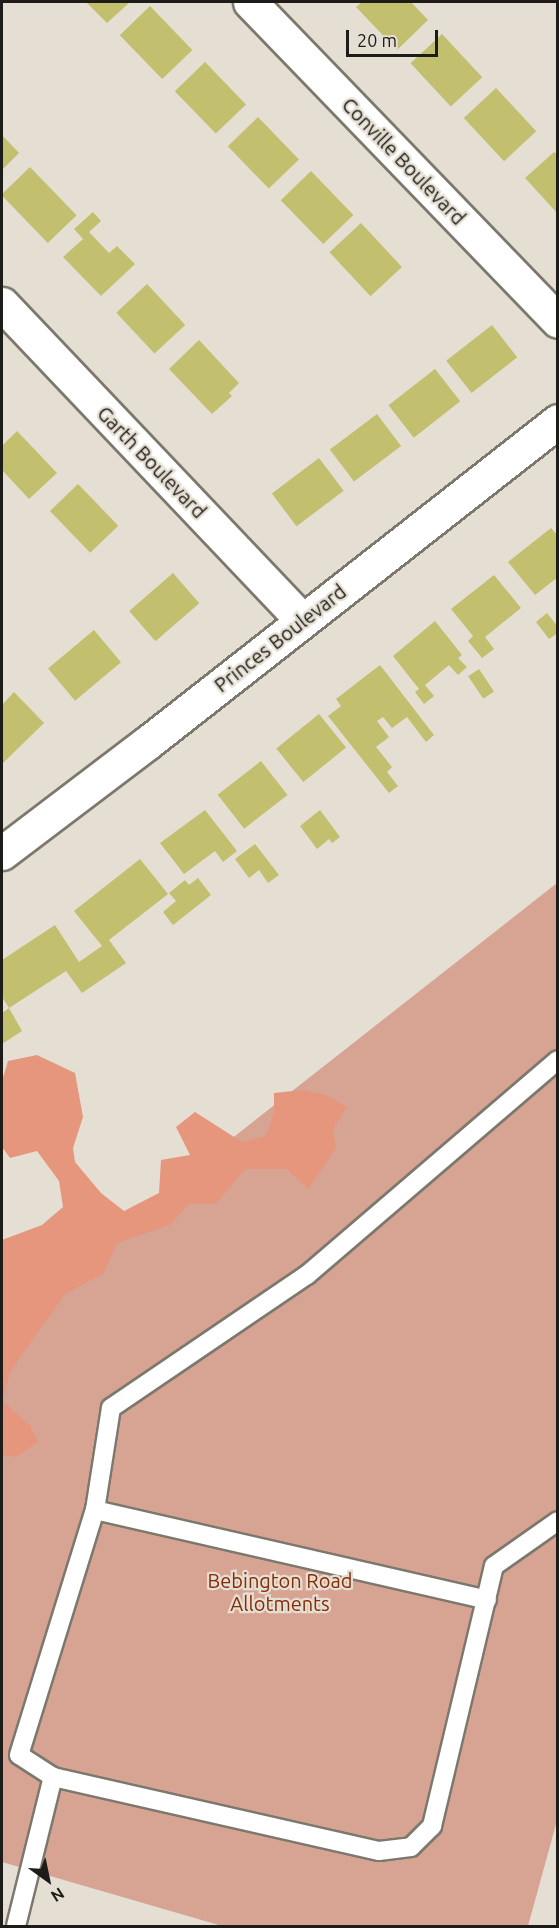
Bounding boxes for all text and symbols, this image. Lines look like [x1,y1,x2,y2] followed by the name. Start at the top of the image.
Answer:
[349,18,440,56] scale bar
[357,30,397,50] text: 20 m
[337,92,471,230] street label: Conville Boulevard
[93,401,211,523] street label: Garth Boulevard
[209,579,351,697] street label: Princes Boulevard
[208,1568,352,1615] park label: Bebington Road Allotments
[18,1850,78,1910] north arrow
[48,1884,68,1906] text: N

